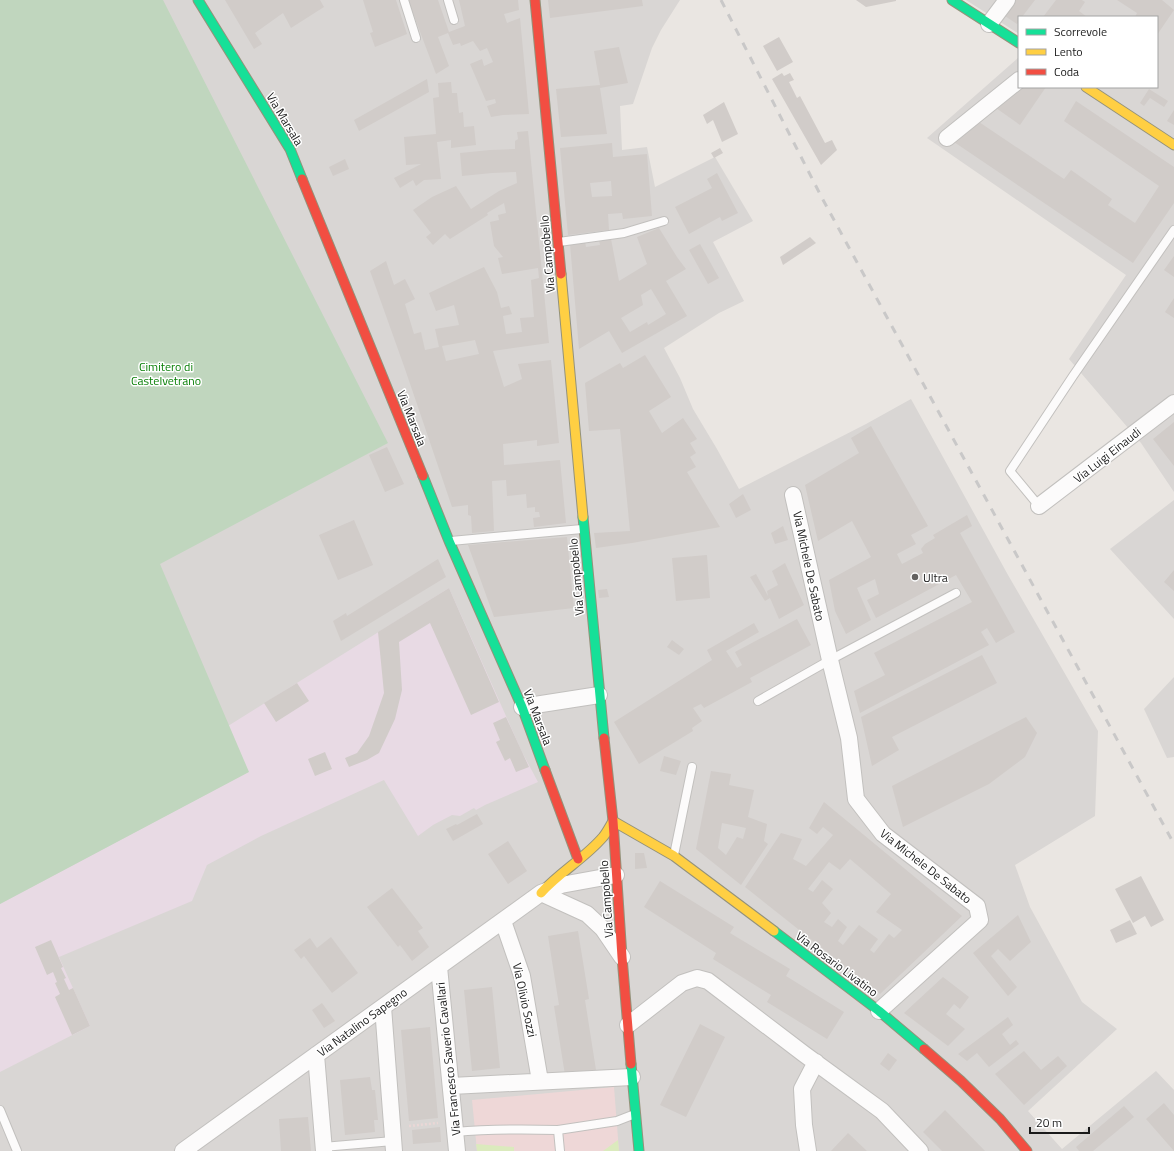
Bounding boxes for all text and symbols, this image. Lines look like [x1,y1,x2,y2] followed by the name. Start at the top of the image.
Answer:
[1018,16,1158,88] legend
[1054,22,1107,41] text: Scorrevole
[1054,42,1083,61] text: Lento
[1054,62,1079,81] text: Coda
[262,89,308,149] street label: Via Marsala
[534,214,560,294] street label: Via Campobello
[131,357,201,390] park label: Cimitero di Castelvetrano
[392,387,432,449] street label: Via Marsala
[1069,422,1145,488] street label: Via Luigi Einaudi
[788,509,830,623] street label: Via Michele De Sabato
[563,537,589,617] street label: Via Campobello
[923,568,948,587] place label: Ultra
[910,572,920,582] marker: Ultra
[519,686,557,748] street label: Via Marsala
[876,824,976,908] street label: Via Michele De Sabato
[594,860,618,938] street label: Via Campobello
[792,927,882,1001] street label: Via Rosario Livatino
[508,961,542,1039] street label: Via Olivio Sozzi
[430,981,466,1137] street label: Via Francesco Saverio Cavallari
[313,983,411,1061] street label: Via Natalino Sapegno
[1030,1109,1089,1135] scale bar
[1036,1113,1062,1132] text: 20 m

